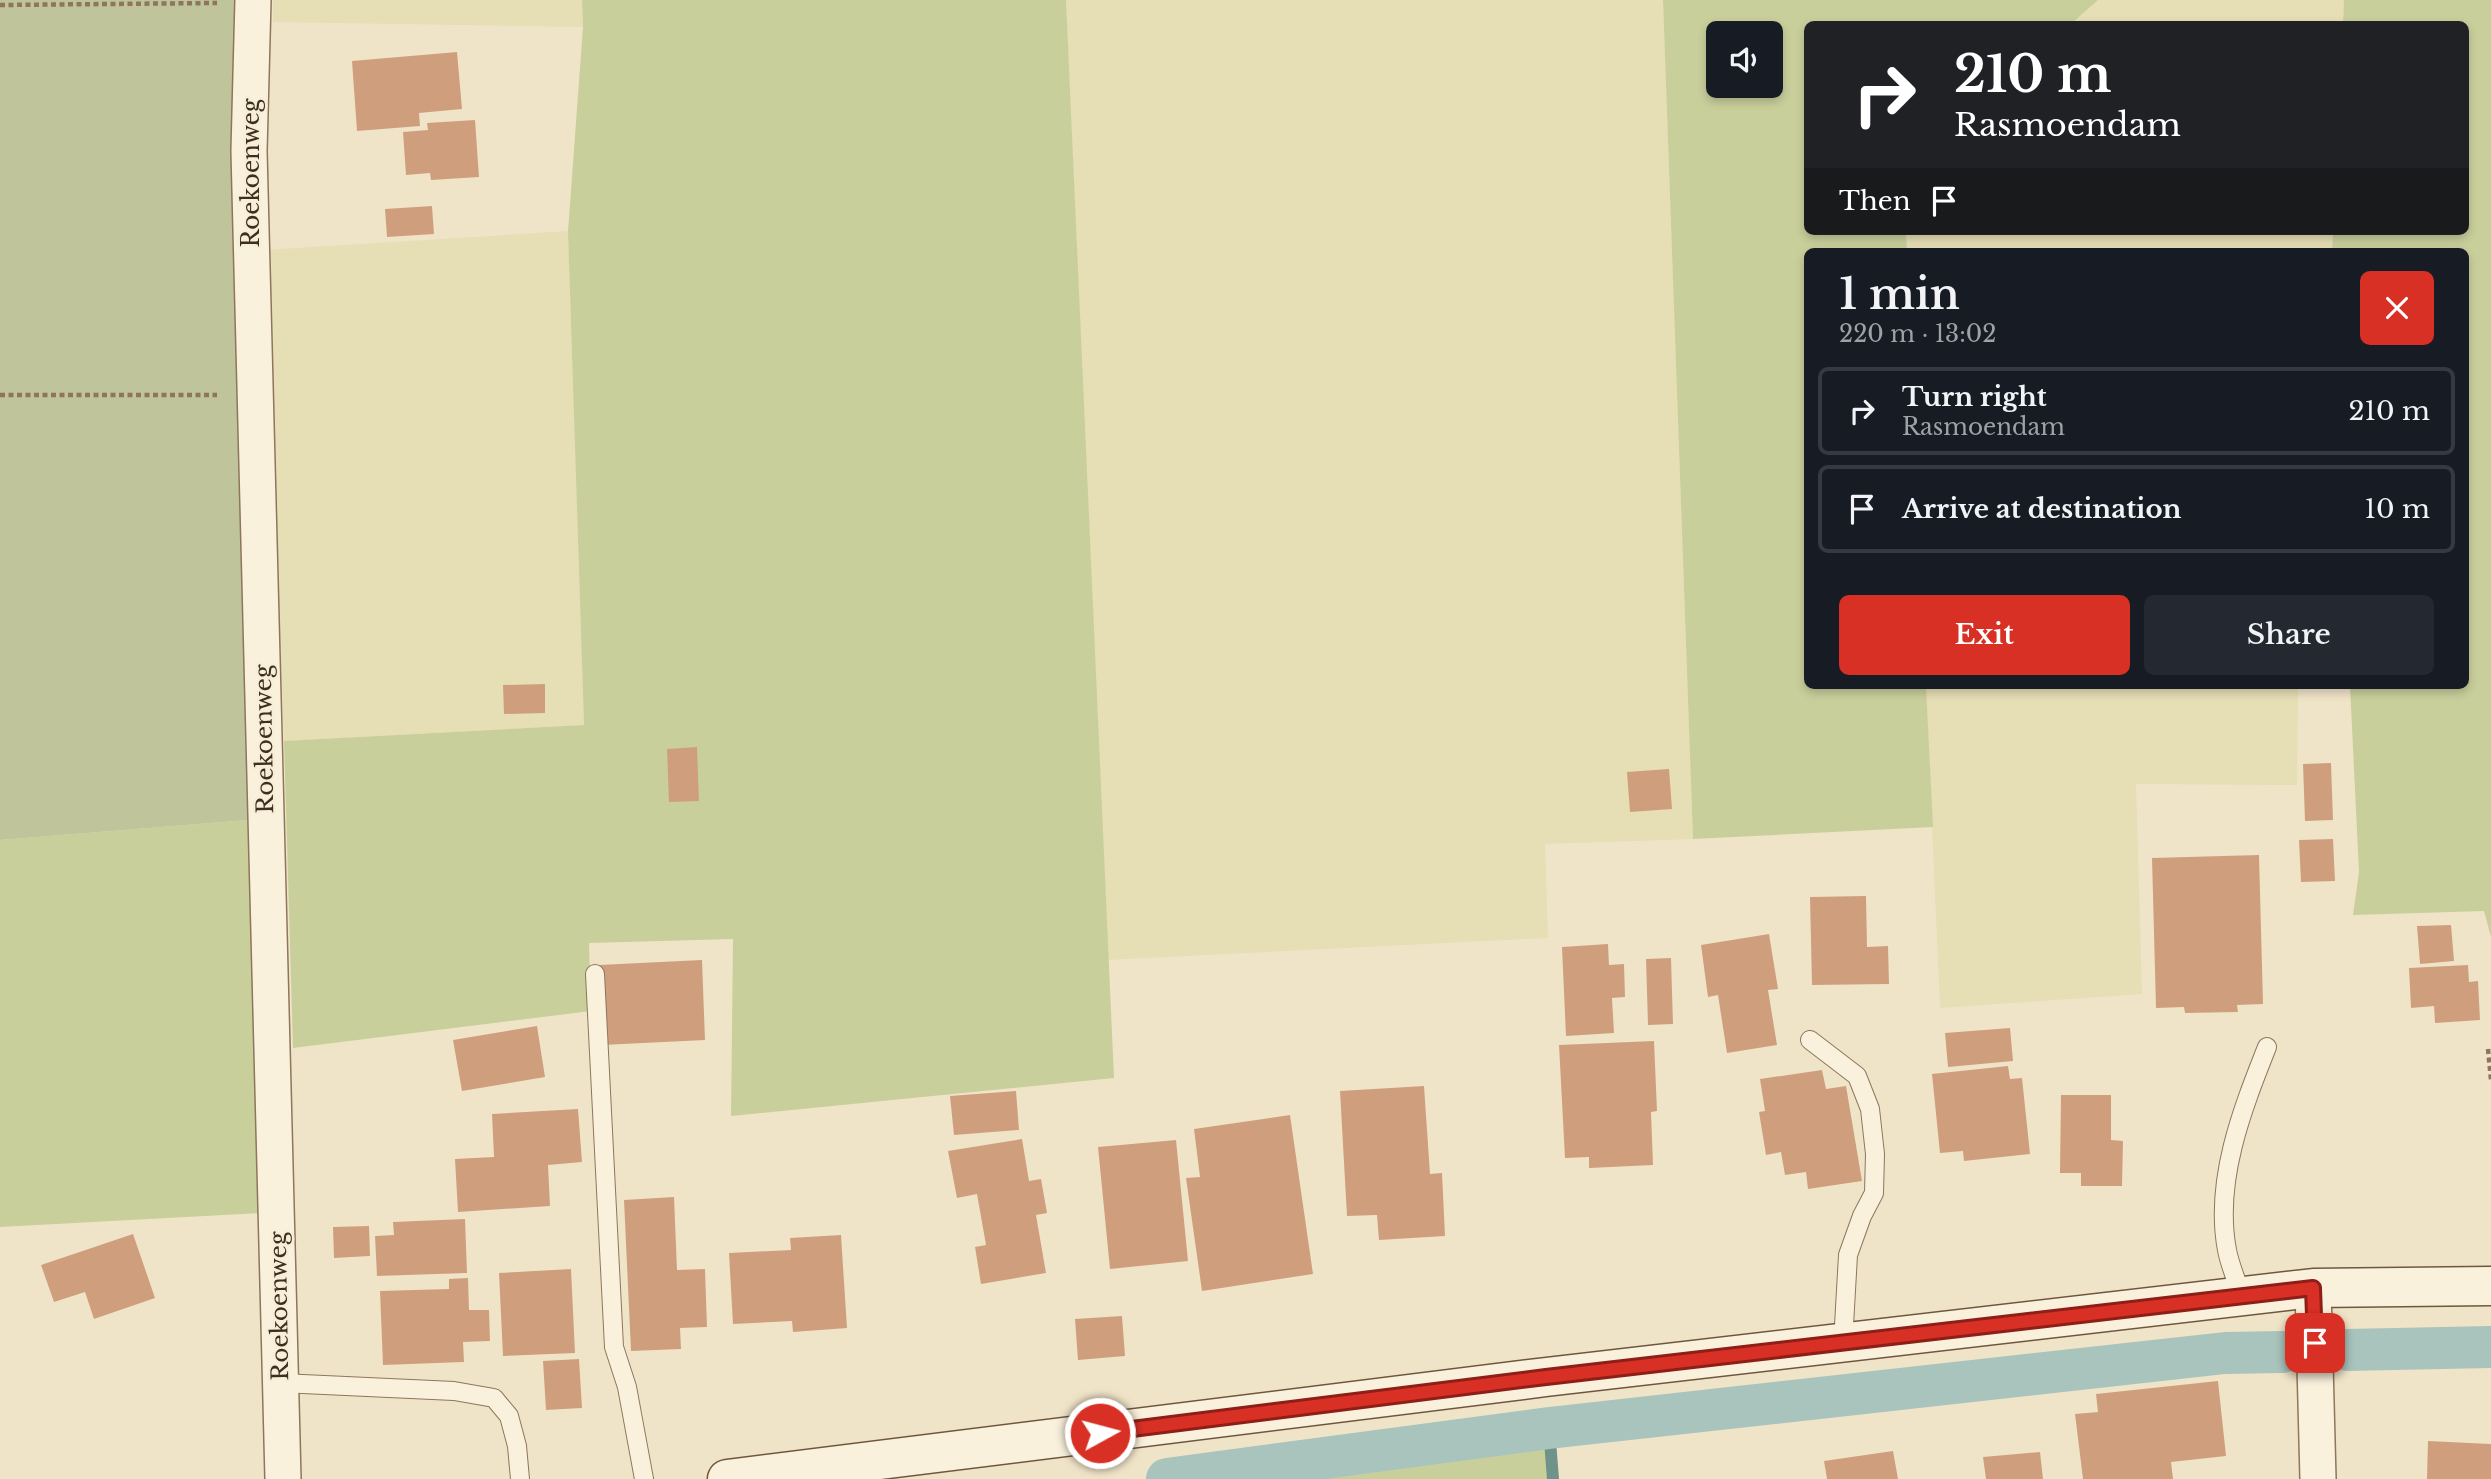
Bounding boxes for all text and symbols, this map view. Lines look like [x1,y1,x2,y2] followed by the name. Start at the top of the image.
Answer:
[1706,21,1783,98] map controls
[1706,21,1783,98] button: sound
[1954,44,2112,105] text: 210 m
[1839,49,1930,140] icon: right
[237,98,265,248] street label: Roekoenweg
[1954,105,2181,145] text: Rasmoendam
[1925,182,1963,220] icon: arrive
[1839,185,1911,217] text: Then
[1839,268,1960,320] text: 1 min
[2360,271,2434,345] button: close
[1839,320,1996,348] text: 220 m · 13:02
[1902,381,2047,413] text: Turn right
[1843,392,1881,430] icon: right
[2348,395,2430,427] text: 210 m
[1902,413,2065,441] text: Rasmoendam
[1843,490,1881,528] icon: arrive
[1902,493,2182,525] text: Arrive at destination
[2364,493,2430,525] text: 10 m
[1839,595,2130,675] button: Exit
[2144,595,2434,675] button: Share
[249,664,279,814] street label: Roekoenweg
[264,1231,294,1381] street label: Roekoenweg
[2285,1313,2345,1373] pin
[2296,1324,2334,1362] icon: arrive
[1063,1396,1137,1470] position arrow

